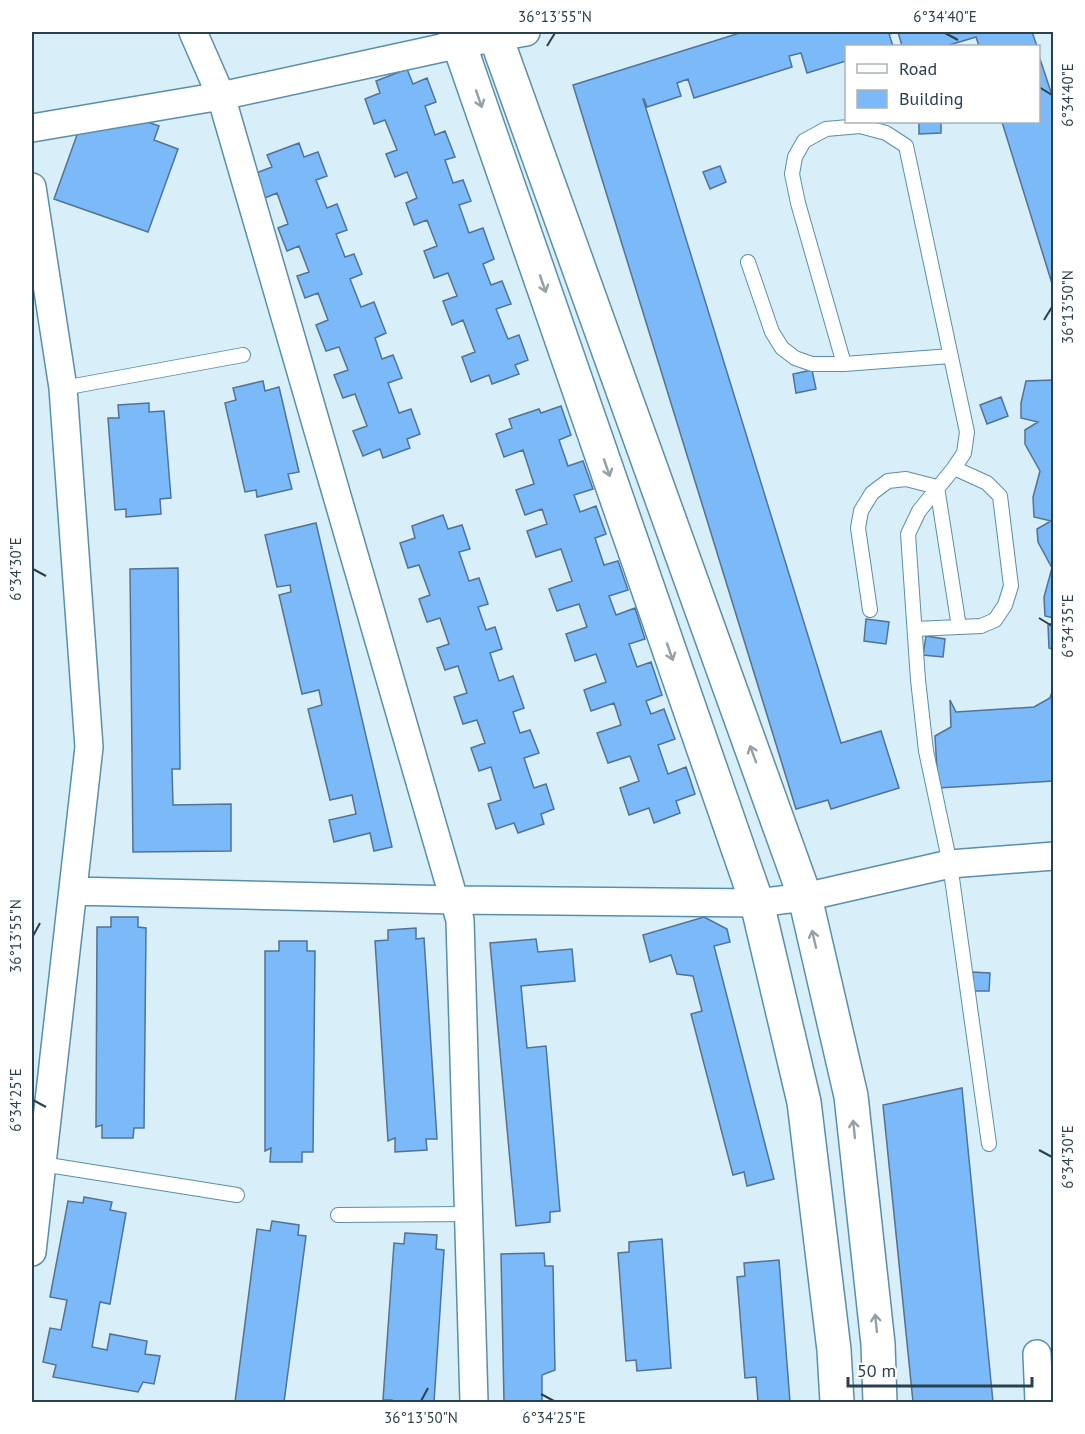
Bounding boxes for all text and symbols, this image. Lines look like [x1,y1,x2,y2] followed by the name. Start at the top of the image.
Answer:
[518,7,592,26] text: 36°13'55"N
[913,7,977,26] text: 6°34'40"E
[845,45,1040,123] legend
[899,57,937,80] text: Road
[1058,63,1077,127] text: 6°34'40"E
[899,87,963,110] text: Building
[475,90,486,108] one-way arrow
[1058,270,1077,344] text: 36°13'50"N
[538,274,549,293] one-way arrow
[602,458,613,477] one-way arrow
[6,537,25,601] text: 6°34'30"E
[1058,594,1077,658] text: 6°34'35"E
[666,642,677,661] one-way arrow
[747,745,758,764] one-way arrow
[6,899,25,973] text: 36°13'55"N
[808,929,820,948] one-way arrow
[6,1068,25,1132] text: 6°34'25"E
[848,1120,859,1140] one-way arrow
[1058,1125,1077,1189] text: 6°34'30"E
[870,1314,881,1334] one-way arrow
[848,1350,1032,1388] scale bar
[857,1359,896,1382] text: 50 m
[384,1408,458,1427] text: 36°13'50"N
[522,1408,586,1427] text: 6°34'25"E

